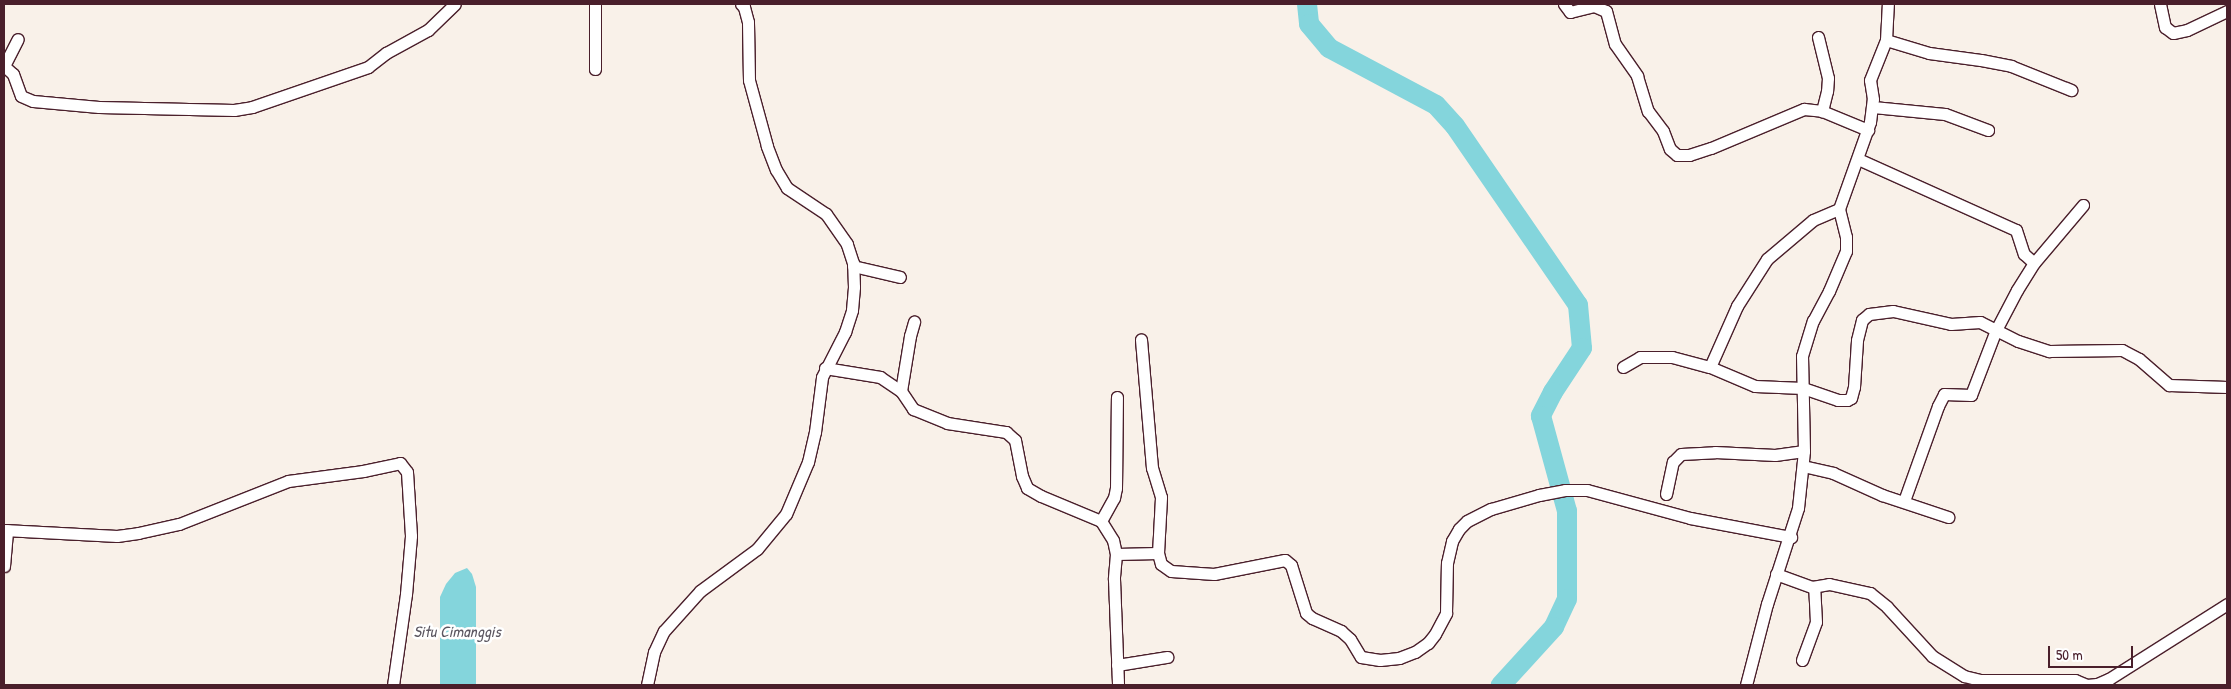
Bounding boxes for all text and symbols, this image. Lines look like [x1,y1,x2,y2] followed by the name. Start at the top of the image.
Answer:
[413,621,501,641] water label: Situ Cimanggis
[2051,636,2136,668] scale bar
[2056,644,2083,665] text: 50 m

